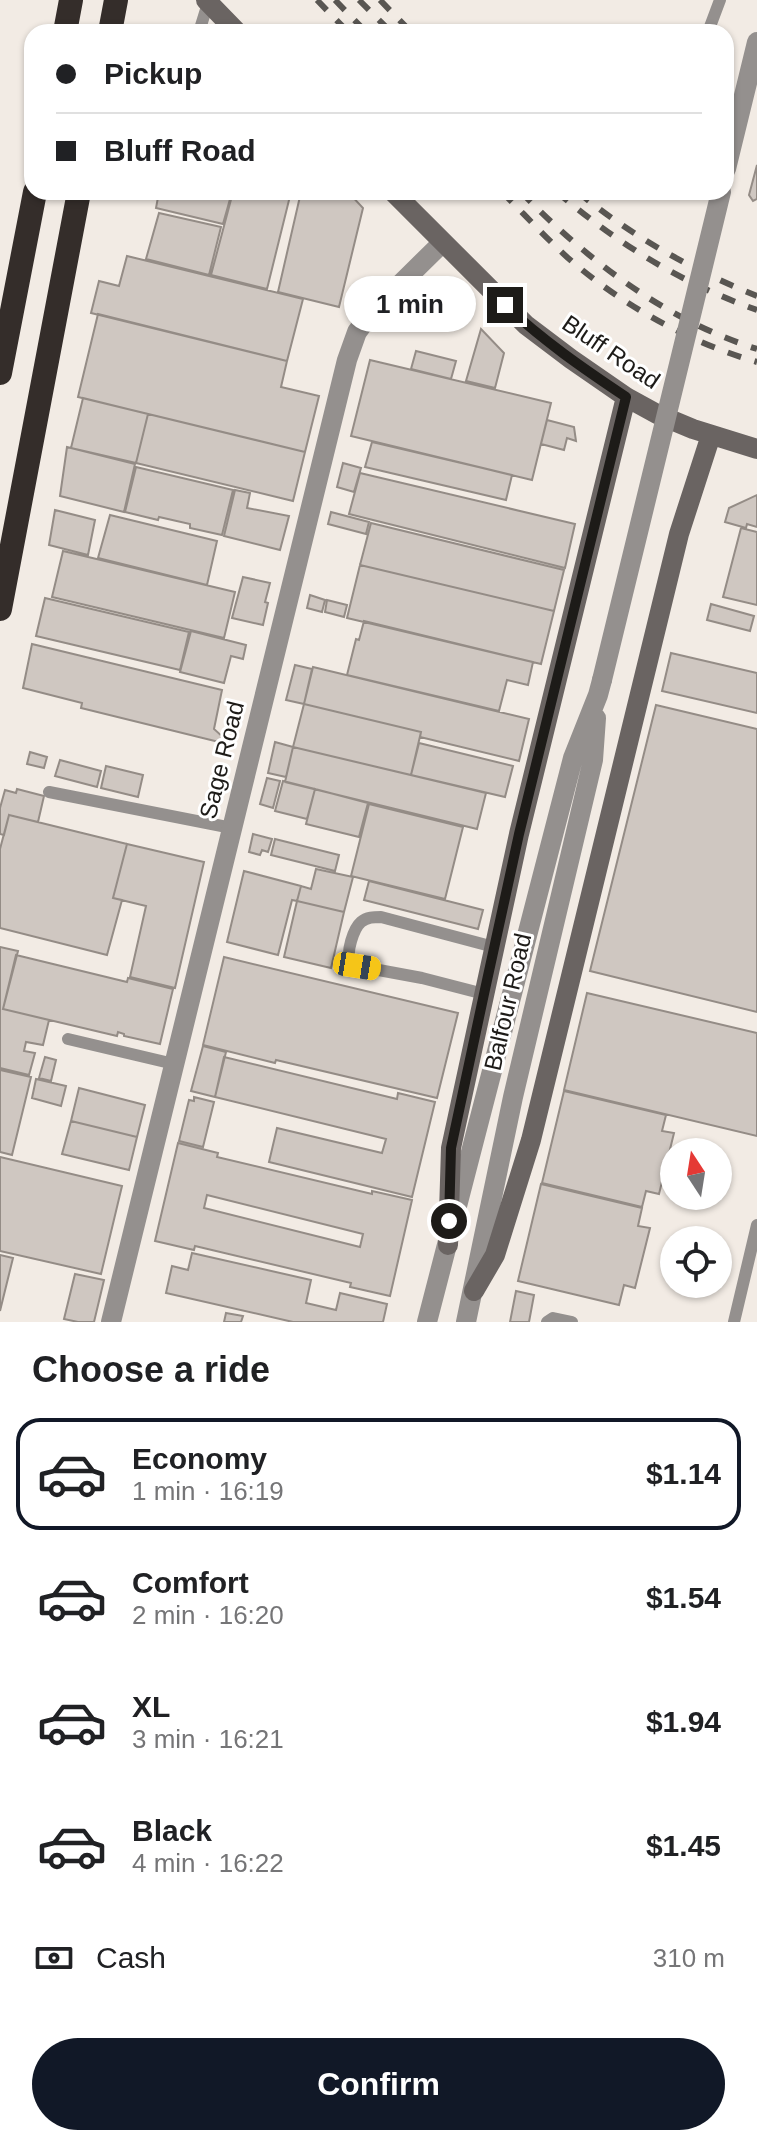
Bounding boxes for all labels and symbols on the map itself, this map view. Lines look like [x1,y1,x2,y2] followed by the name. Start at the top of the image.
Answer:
[345,277,477,333] callout: 1 min
[487,287,523,323] route end
[557,309,665,394] street label: Bluff Road
[194,698,249,821] street label: Sage Road
[479,931,536,1073] street label: Balfour Road
[331,950,383,982] car
[660,1138,732,1210] north arrow
[431,1203,467,1239] route start

